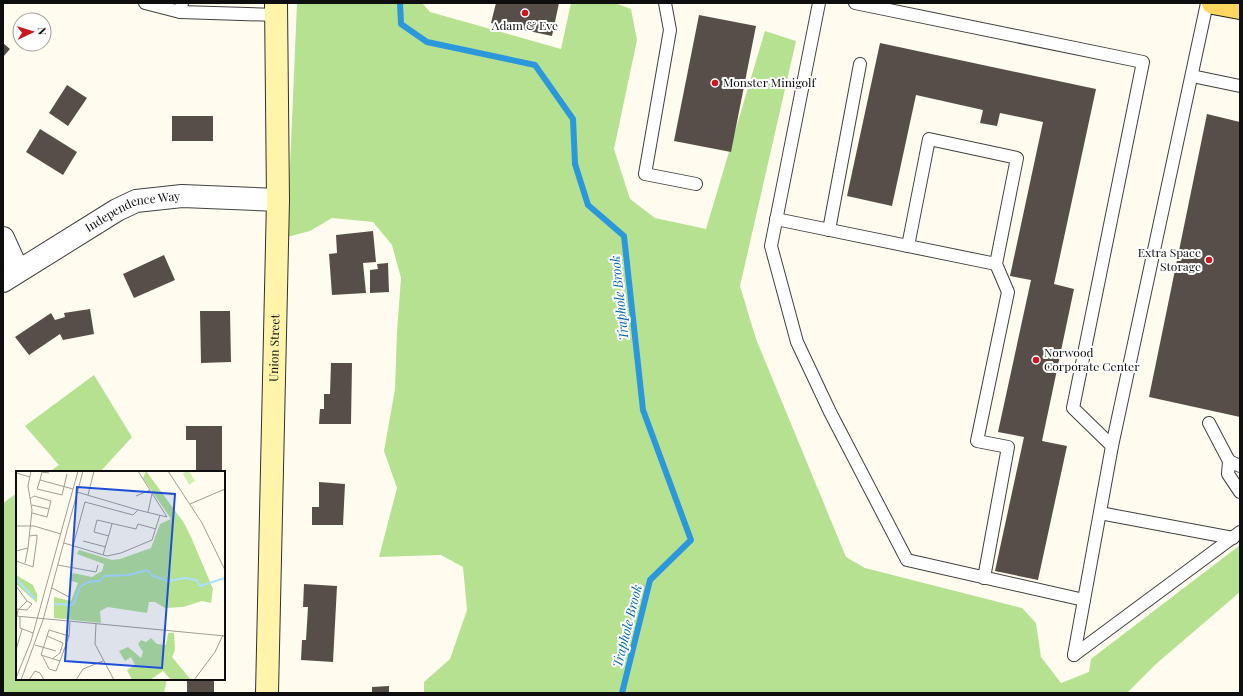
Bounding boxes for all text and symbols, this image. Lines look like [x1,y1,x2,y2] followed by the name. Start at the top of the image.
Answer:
[520,8,530,18] marker: Adam & Eve
[12,12,52,52] north arrow
[491,17,558,33] place label: Adam & Eve
[35,27,50,36] text: N
[723,74,816,90] place label: Monster Minigolf
[710,78,720,88] marker: Monster Minigolf
[82,187,181,235] street label: Independence Way
[1138,244,1201,274] place label: Extra Space Storage
[606,255,631,341] water label: Traphole Brook
[1204,255,1214,265] marker: Extra Space Storage
[265,313,282,382] street label: Union Street
[1044,344,1140,374] place label: Norwood Corporate Center
[1031,355,1041,365] marker: Norwood Corporate Center
[16,471,225,680] inset map
[608,582,645,669] water label: Traphole Brook

